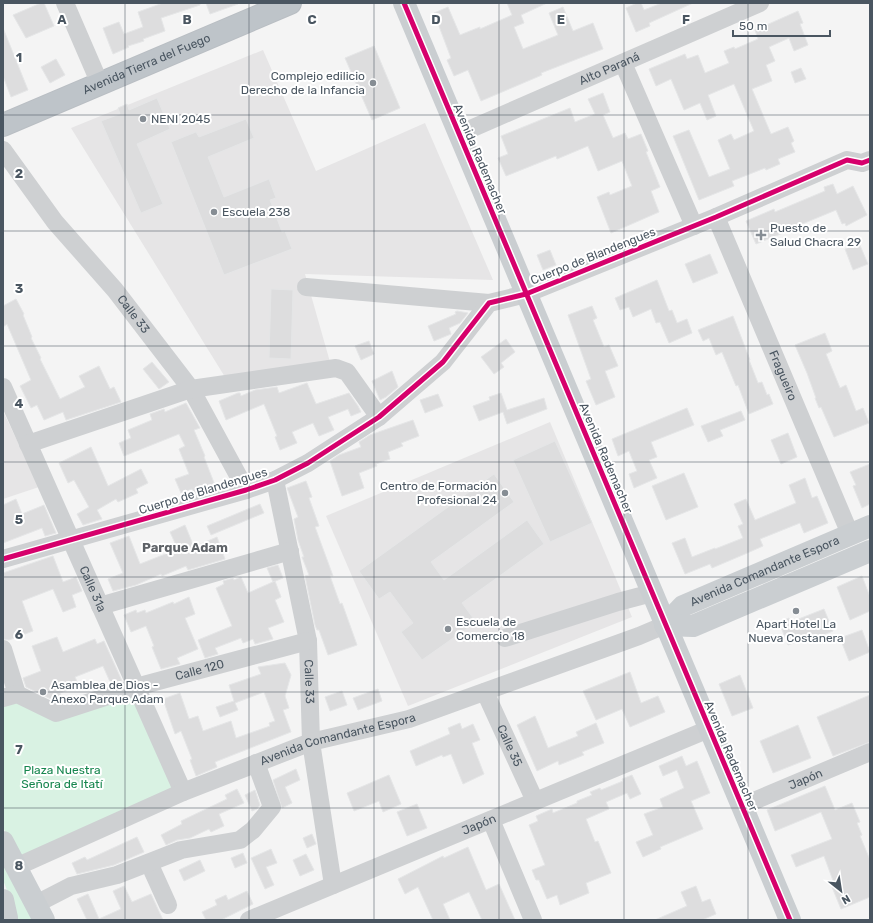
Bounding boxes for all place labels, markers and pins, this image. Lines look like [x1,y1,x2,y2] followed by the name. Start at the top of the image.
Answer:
[241,69,365,97] place label: Complejo edilicio Derecho de la Infancia
[368,78,378,88] marker: Complejo edilicio Derecho de la Infancia
[151,112,210,126] place label: NENI 2045
[138,114,148,124] marker: NENI 2045
[222,205,290,219] place label: Escuela 238
[209,207,219,217] marker: Escuela 238
[770,221,861,249] place label: Puesto de Salud Chacra 29
[755,229,767,241] marker: Puesto de Salud Chacra 29
[380,479,498,507] place label: Centro de Formación Profesional 24
[500,488,510,498] marker: Centro de Formación Profesional 24
[791,606,801,616] marker: Apart Hotel La Nueva Costanera
[456,615,525,643] place label: Escuela de Comercio 18
[748,617,844,645] place label: Apart Hotel La Nueva Costanera
[443,624,453,634] marker: Escuela de Comercio 18
[51,678,164,706] place label: Asamblea de Dios - Anexo Parque Adam
[38,687,48,697] marker: Asamblea de Dios - Anexo Parque Adam

